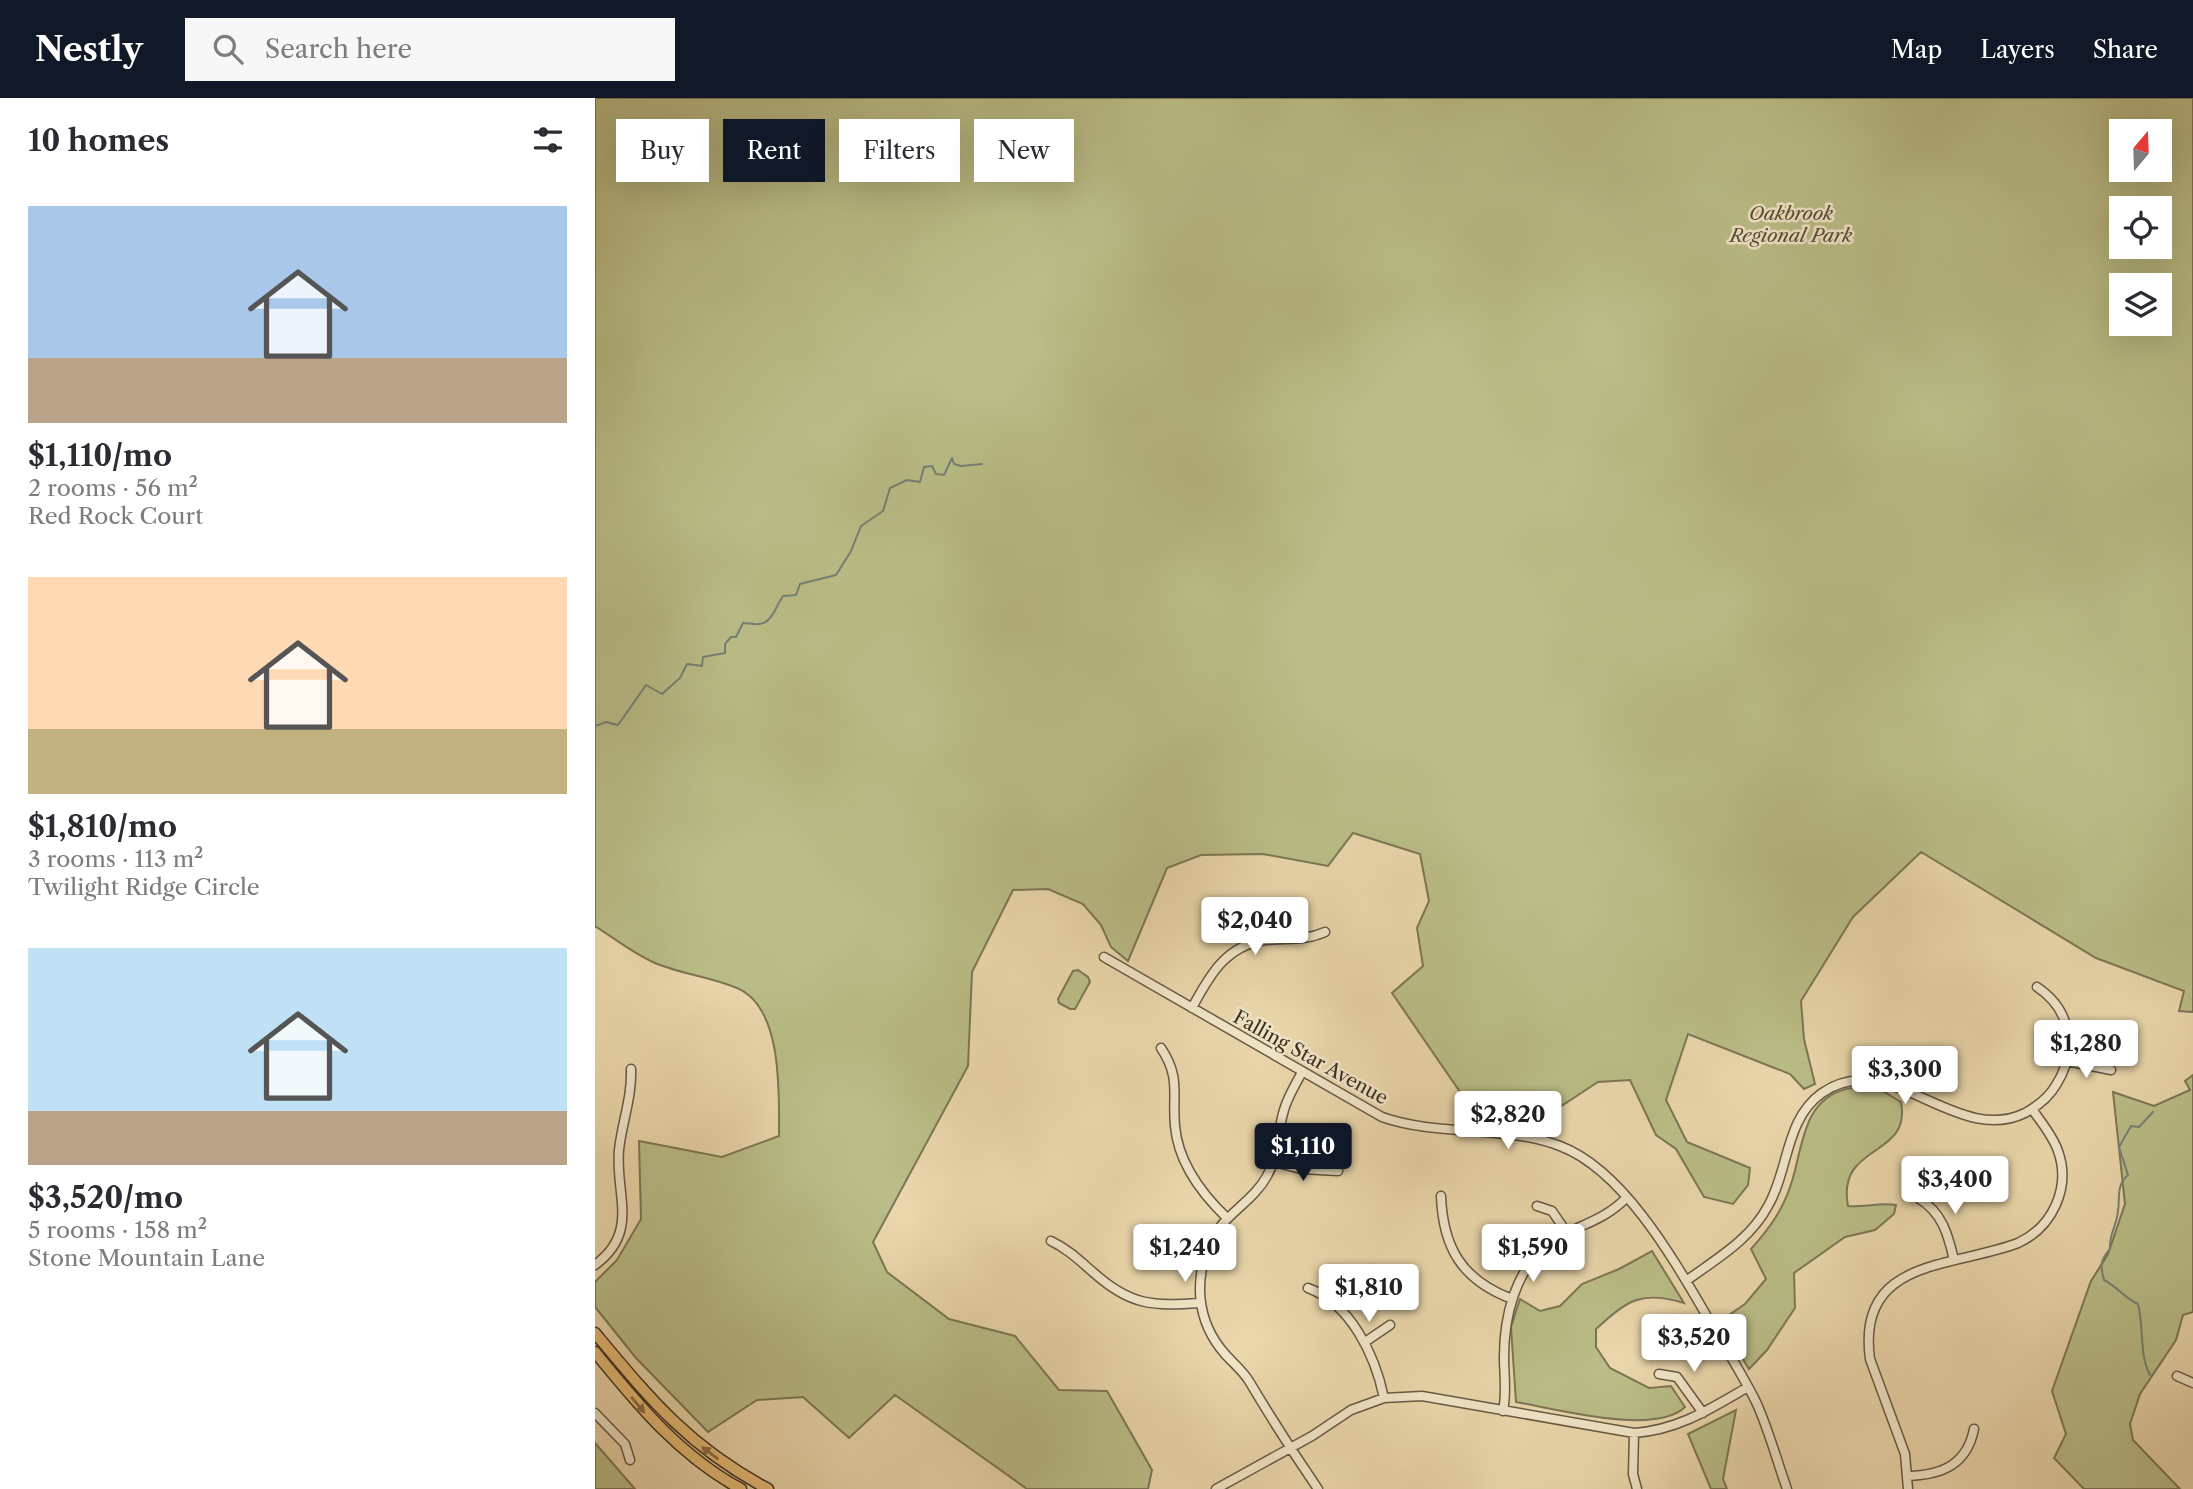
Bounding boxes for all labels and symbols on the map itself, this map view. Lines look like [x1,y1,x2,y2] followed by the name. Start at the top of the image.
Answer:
[2109,119,2172,182] north arrow
[1728,202,1852,247] park label: Oakbrook Regional Park
[1198,898,1312,957] pin: $2,040
[1229,1005,1392,1110] street label: Falling Star Avenue
[2029,1020,2143,1080] pin: $1,280
[1848,1046,1962,1106] pin: $3,300
[1451,1091,1565,1151] pin: $2,820
[1246,1124,1360,1183] pin: $1,110
[1898,1156,2012,1216] pin: $3,400
[1128,1224,1242,1284] pin: $1,240
[1476,1224,1590,1284] pin: $1,590
[1312,1264,1426,1324] pin: $1,810
[1637,1314,1751,1374] pin: $3,520
[631,1395,646,1413] one-way arrow
[701,1447,719,1461] one-way arrow

